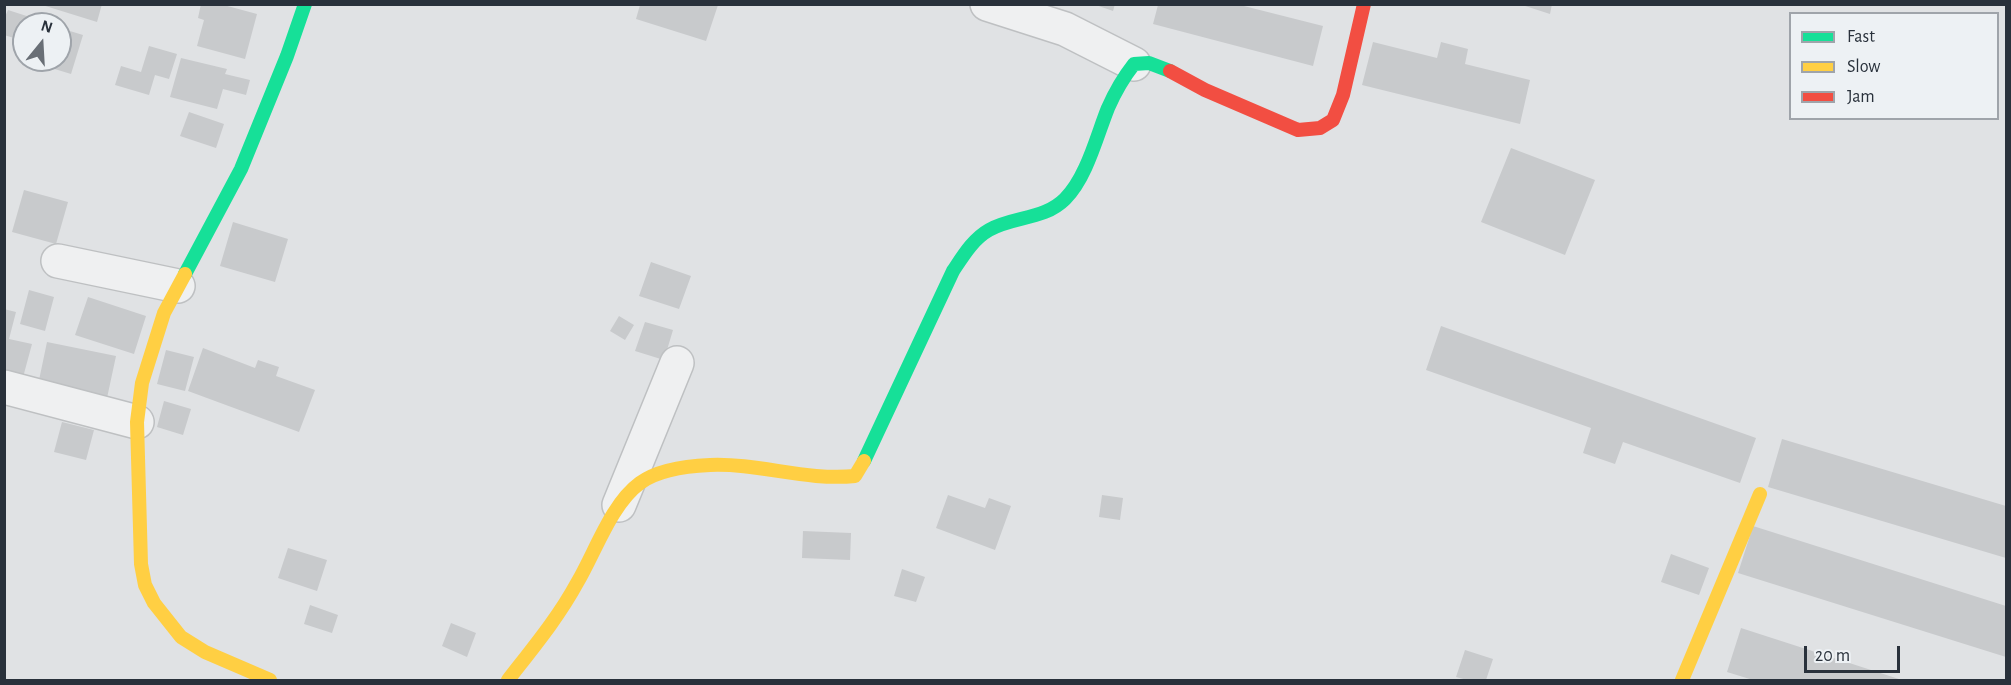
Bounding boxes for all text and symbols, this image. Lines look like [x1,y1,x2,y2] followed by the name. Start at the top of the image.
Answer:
[12,12,72,72] north arrow
[1789,12,1999,120] legend
[39,17,55,36] text: N
[1847,28,1875,46] text: Fast
[1847,58,1880,76] text: Slow
[1847,88,1875,106] text: Jam
[1807,634,1903,672] scale bar
[1815,647,1850,665] text: 20 m

